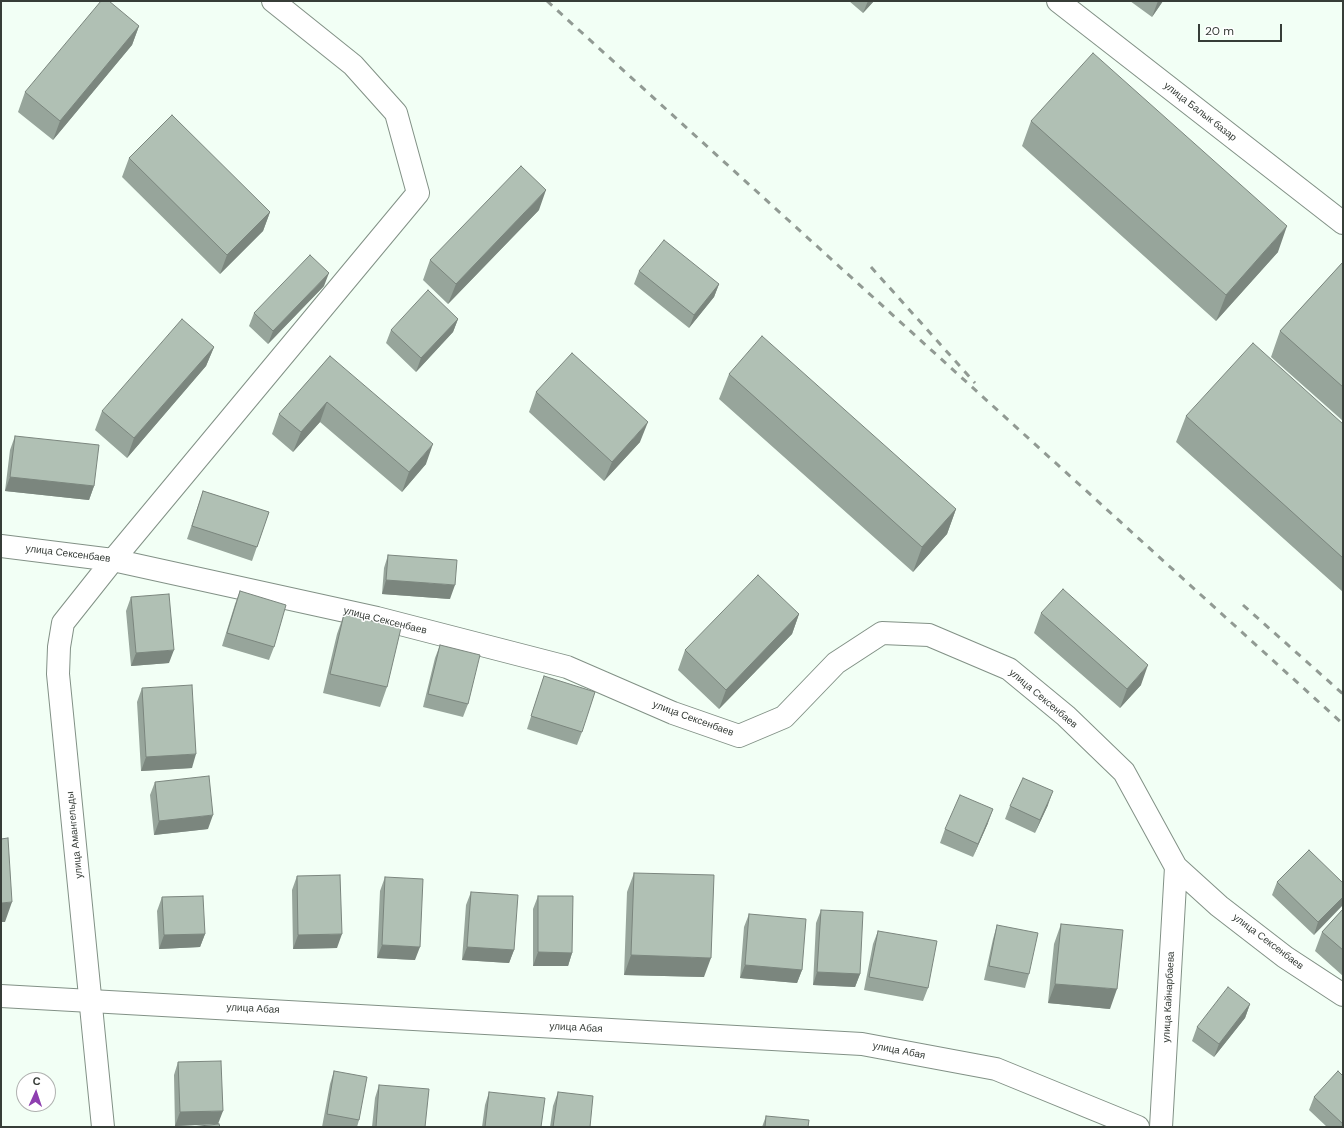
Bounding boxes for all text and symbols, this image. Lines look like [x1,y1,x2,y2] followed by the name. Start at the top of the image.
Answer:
[1200,16,1284,42] scale bar
[1205,23,1234,39] text: 20 m
[1161,80,1239,144] street label: улица Балык базар
[25,543,111,565] street label: улица Сексенбаев
[342,605,428,637] street label: улица Сексенбаев
[1006,667,1080,731] street label: улица Сексенбаев
[651,699,735,739] street label: улица Сексенбаев
[64,791,86,879] street label: улица Амангельды
[1230,911,1306,973] street label: улица Сексенбаев
[1161,951,1177,1043] street label: улица Кайнарбаева
[226,1002,280,1016] street label: улица Абая
[549,1021,603,1035] street label: улица Абая
[872,1040,926,1062] street label: улица Абая
[16,1072,56,1112] north arrow
[32,1074,41,1088] text: С

